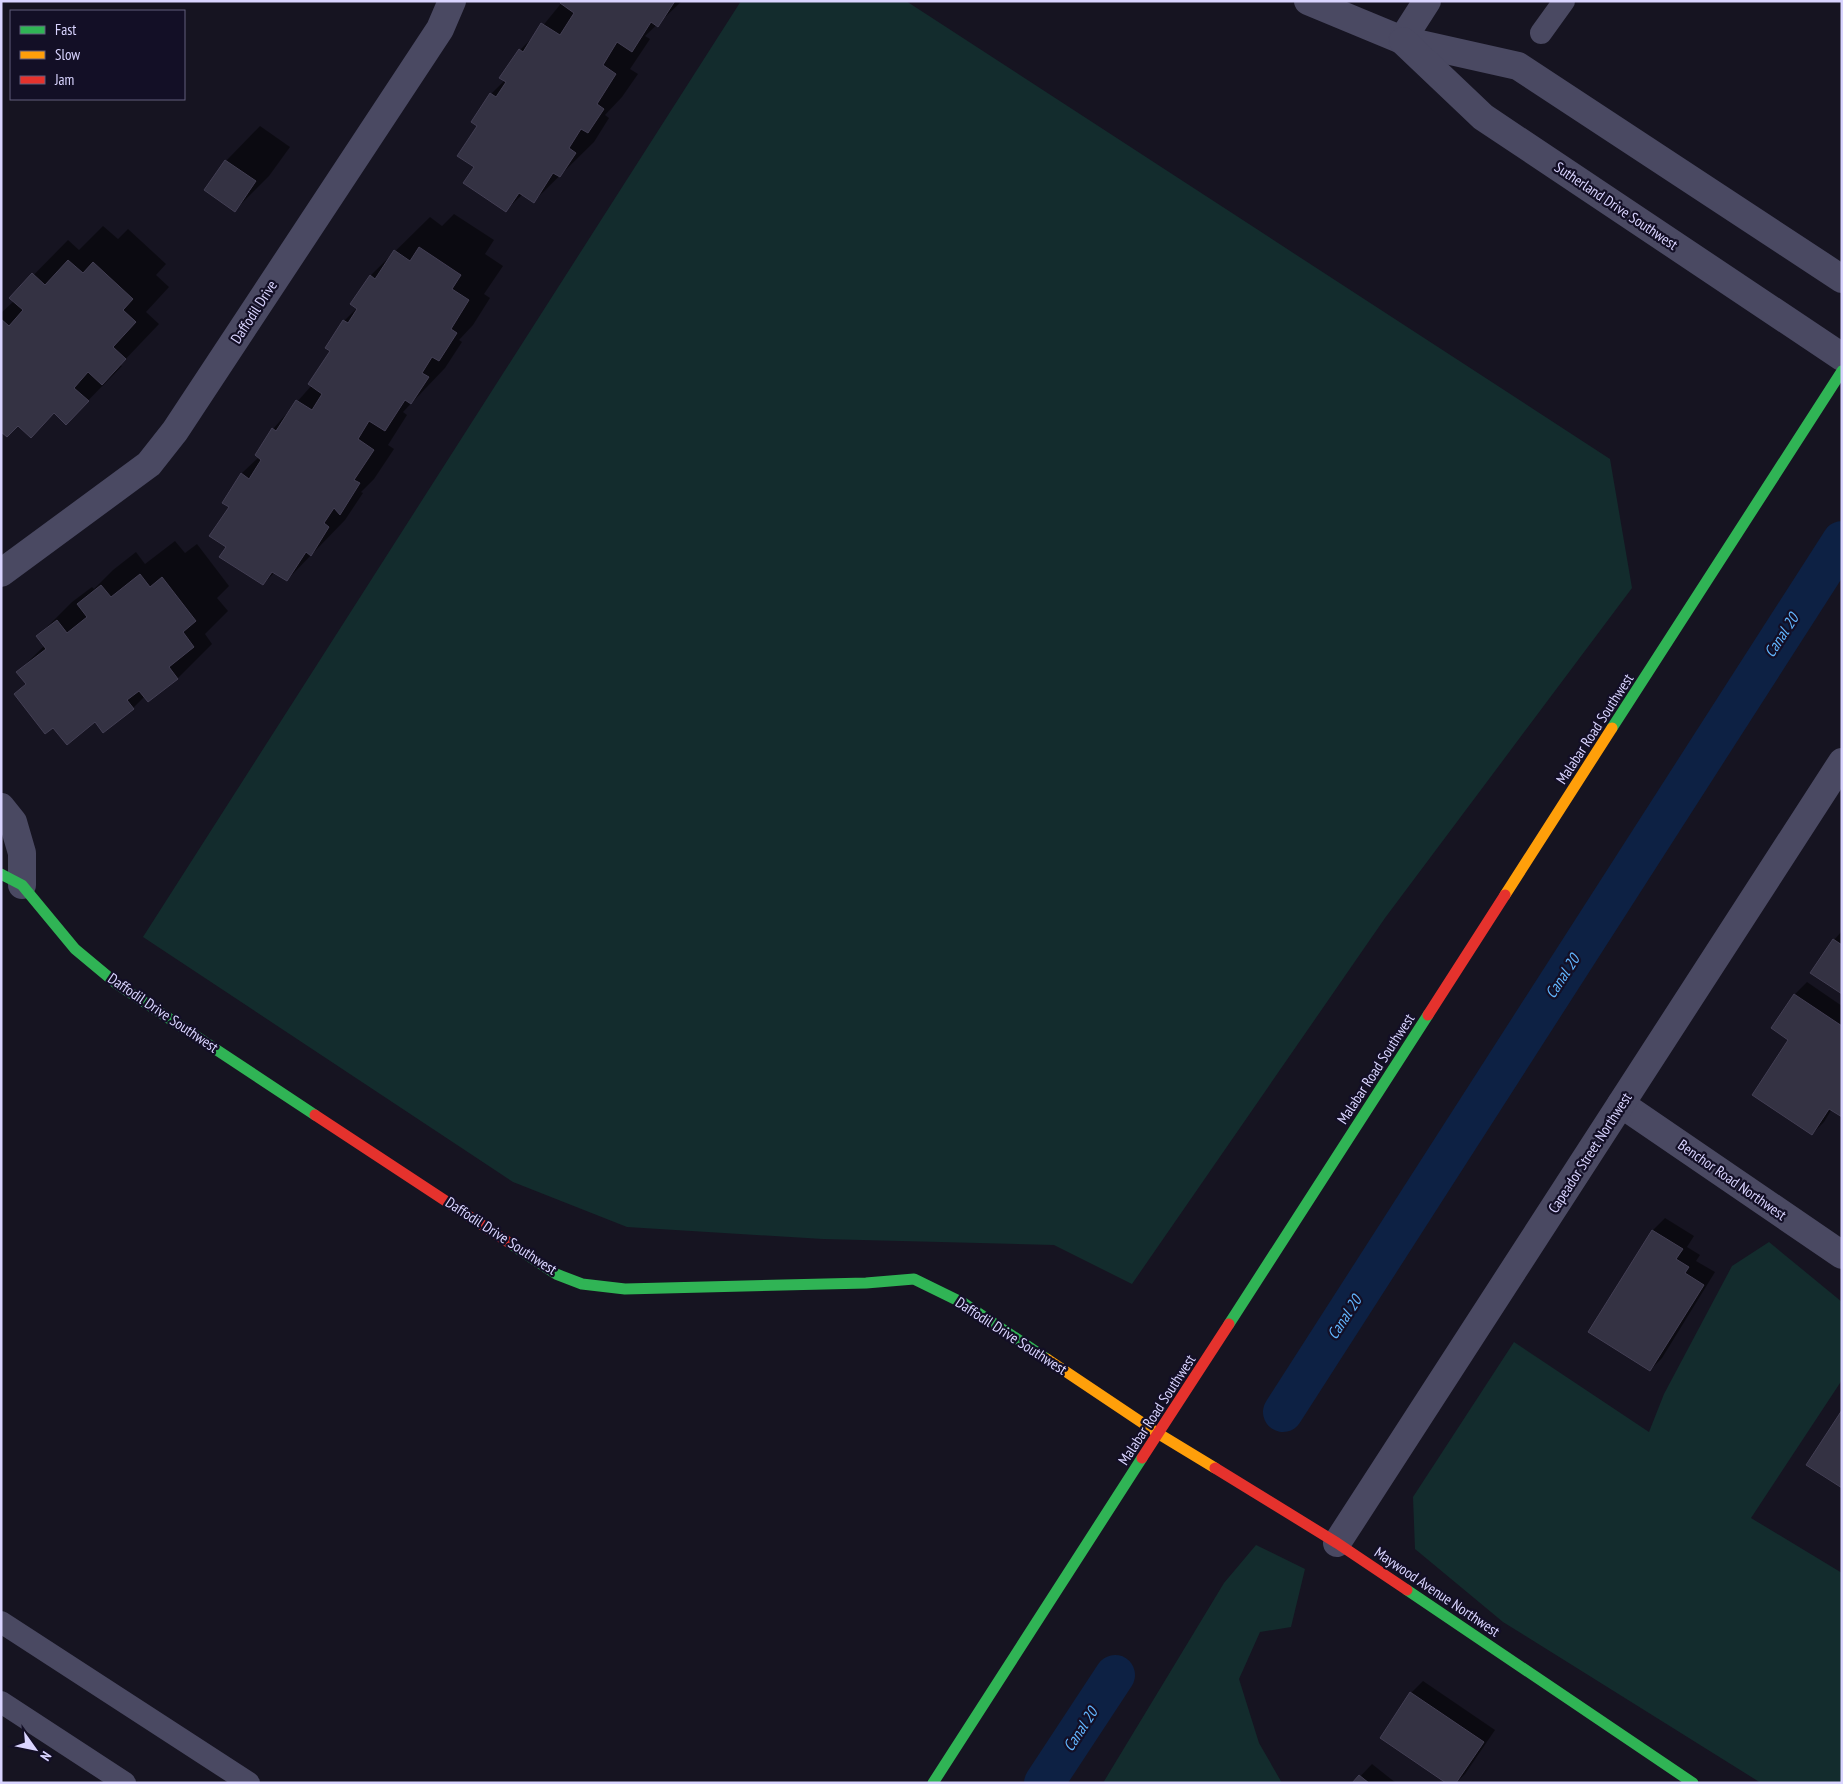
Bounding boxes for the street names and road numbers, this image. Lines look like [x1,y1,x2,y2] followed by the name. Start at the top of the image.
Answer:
[1551,157,1681,254] street label: Sutherland Drive Southwest
[226,277,281,347] street label: Daffodil Drive
[1552,670,1637,788] street label: Malabar Road Southwest
[104,969,222,1057] street label: Daffodil Drive Southwest
[1333,1010,1418,1128] street label: Malabar Road Southwest
[1544,1089,1636,1217] street label: Capeador Street Northwest
[1674,1135,1790,1224] street label: Benchor Road Northwest
[442,1192,561,1279] street label: Daffodil Drive Southwest
[952,1292,1071,1379] street label: Daffodil Drive Southwest
[1114,1351,1199,1469] street label: Malabar Road Southwest
[1371,1543,1504,1641] street label: Maywood Avenue Northwest

